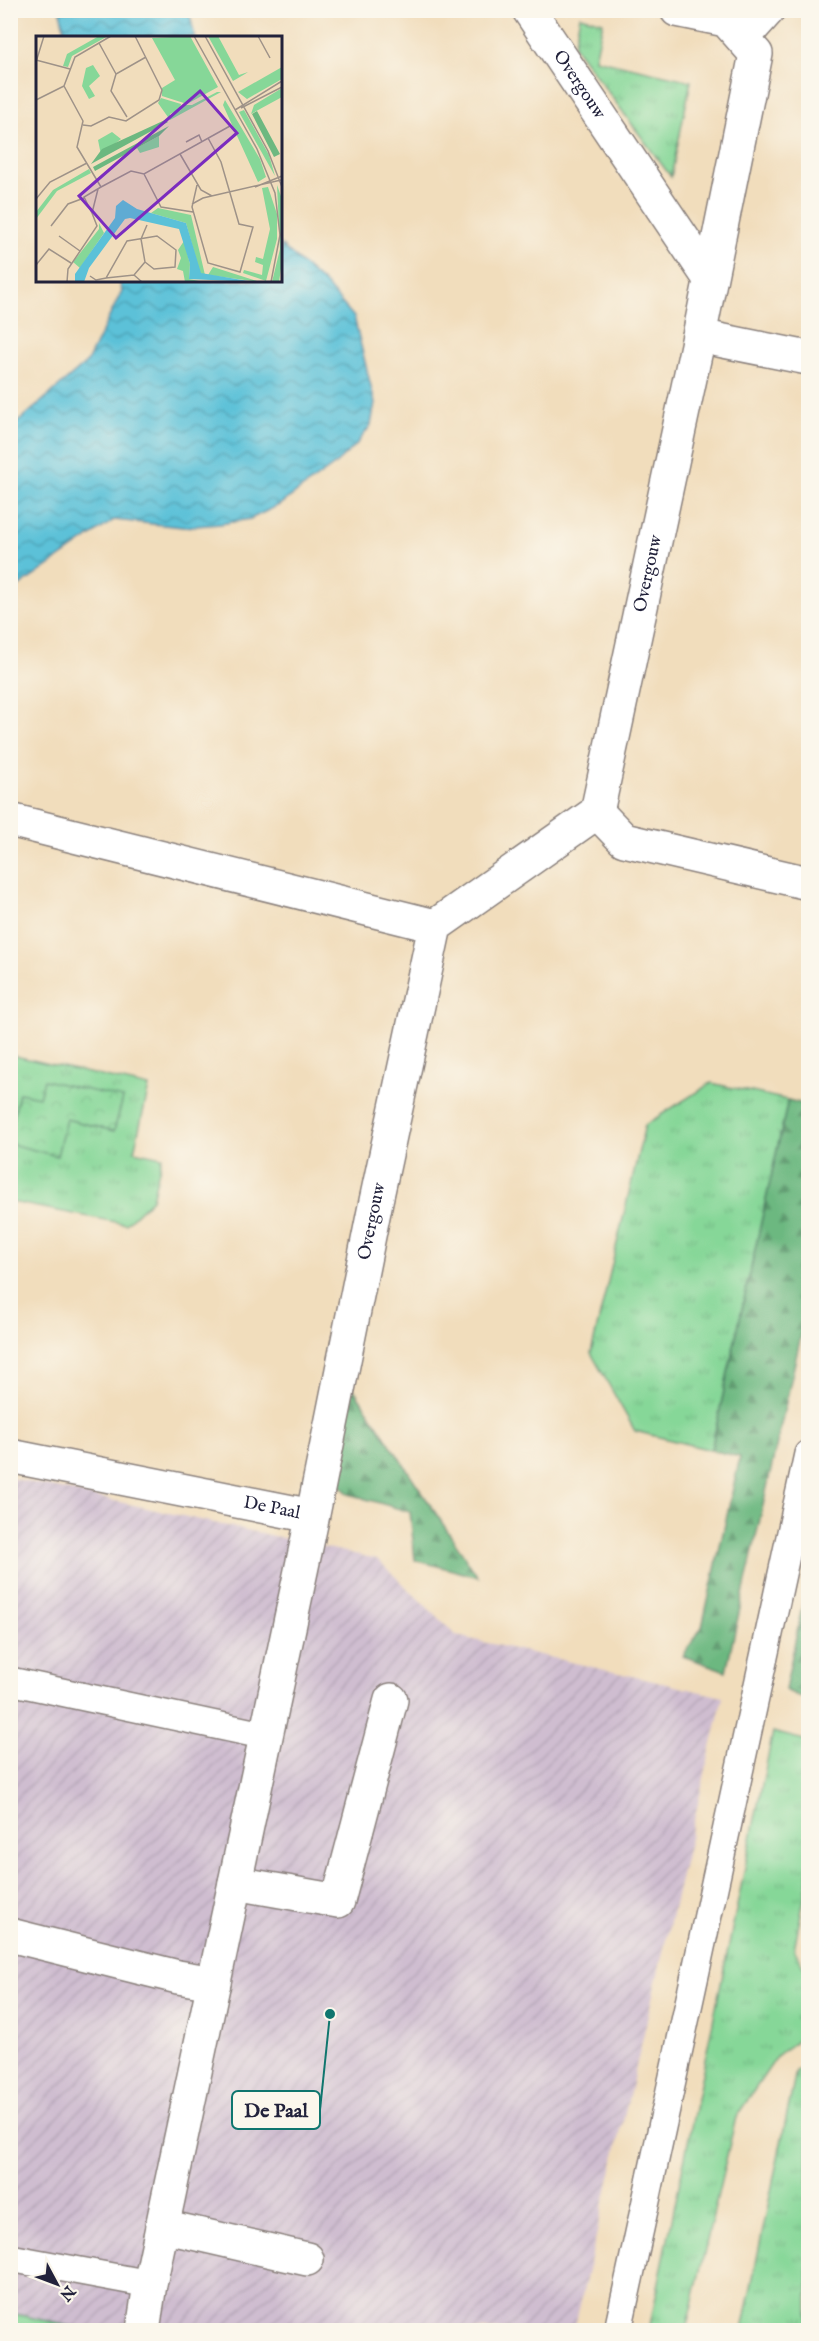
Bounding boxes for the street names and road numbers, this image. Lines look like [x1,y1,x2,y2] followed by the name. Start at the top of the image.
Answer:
[548,46,611,125] street label: Overgouw
[629,532,668,614] street label: Overgouw
[353,1180,391,1262] street label: Overgouw
[241,1491,302,1525] street label: De Paal

